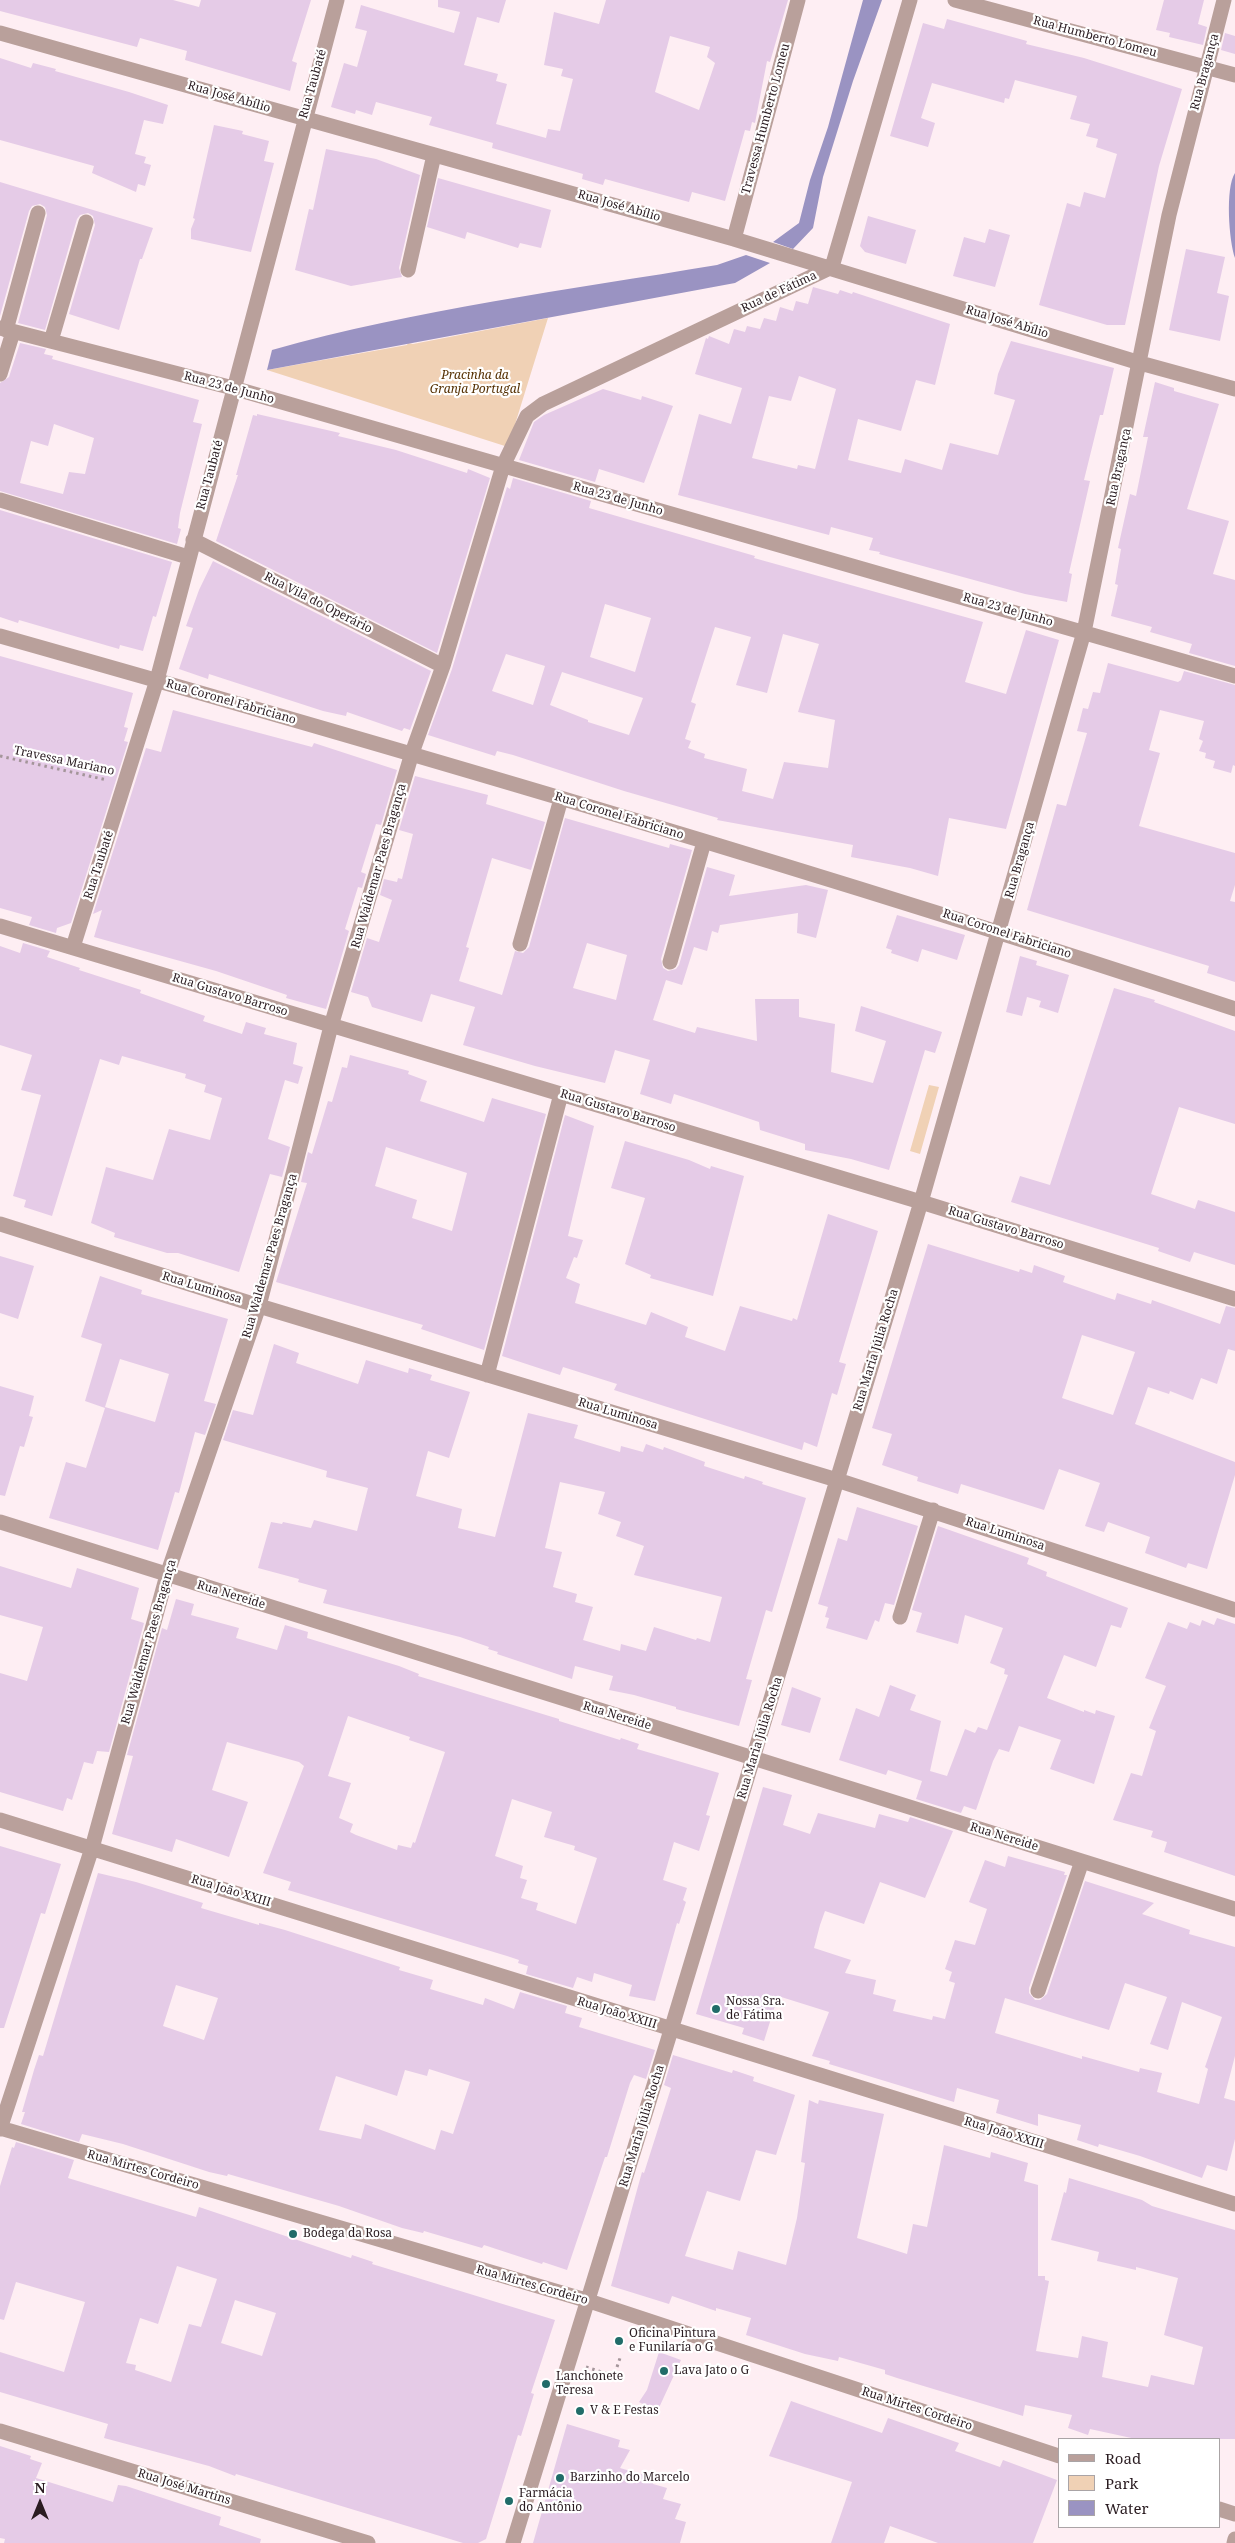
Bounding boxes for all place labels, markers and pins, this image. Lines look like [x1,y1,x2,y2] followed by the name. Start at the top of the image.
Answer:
[726,1995,784,2023] place label: Nossa Sra. de Fátima
[710,2003,722,2015] marker: Nossa Sra. de Fátima
[303,2227,392,2241] place label: Bodega da Rosa
[287,2228,299,2240] marker: Bodega da Rosa
[629,2327,716,2355] place label: Oficina Pintura e Funilaría o G
[613,2335,625,2347] marker: Oficina Pintura e Funilaría o G
[674,2364,749,2378] place label: Lava Jato o G
[658,2365,670,2377] marker: Lava Jato o G
[556,2370,623,2398] place label: Lanchonete Teresa
[540,2378,552,2390] marker: Lanchonete Teresa
[590,2404,659,2418] place label: V & E Festas
[574,2405,586,2417] marker: V & E Festas
[570,2471,690,2485] place label: Barzinho do Marcelo
[554,2472,566,2484] marker: Barzinho do Marcelo
[519,2487,582,2515] place label: Farmácia do Antônio
[503,2495,515,2507] marker: Farmácia do Antônio

